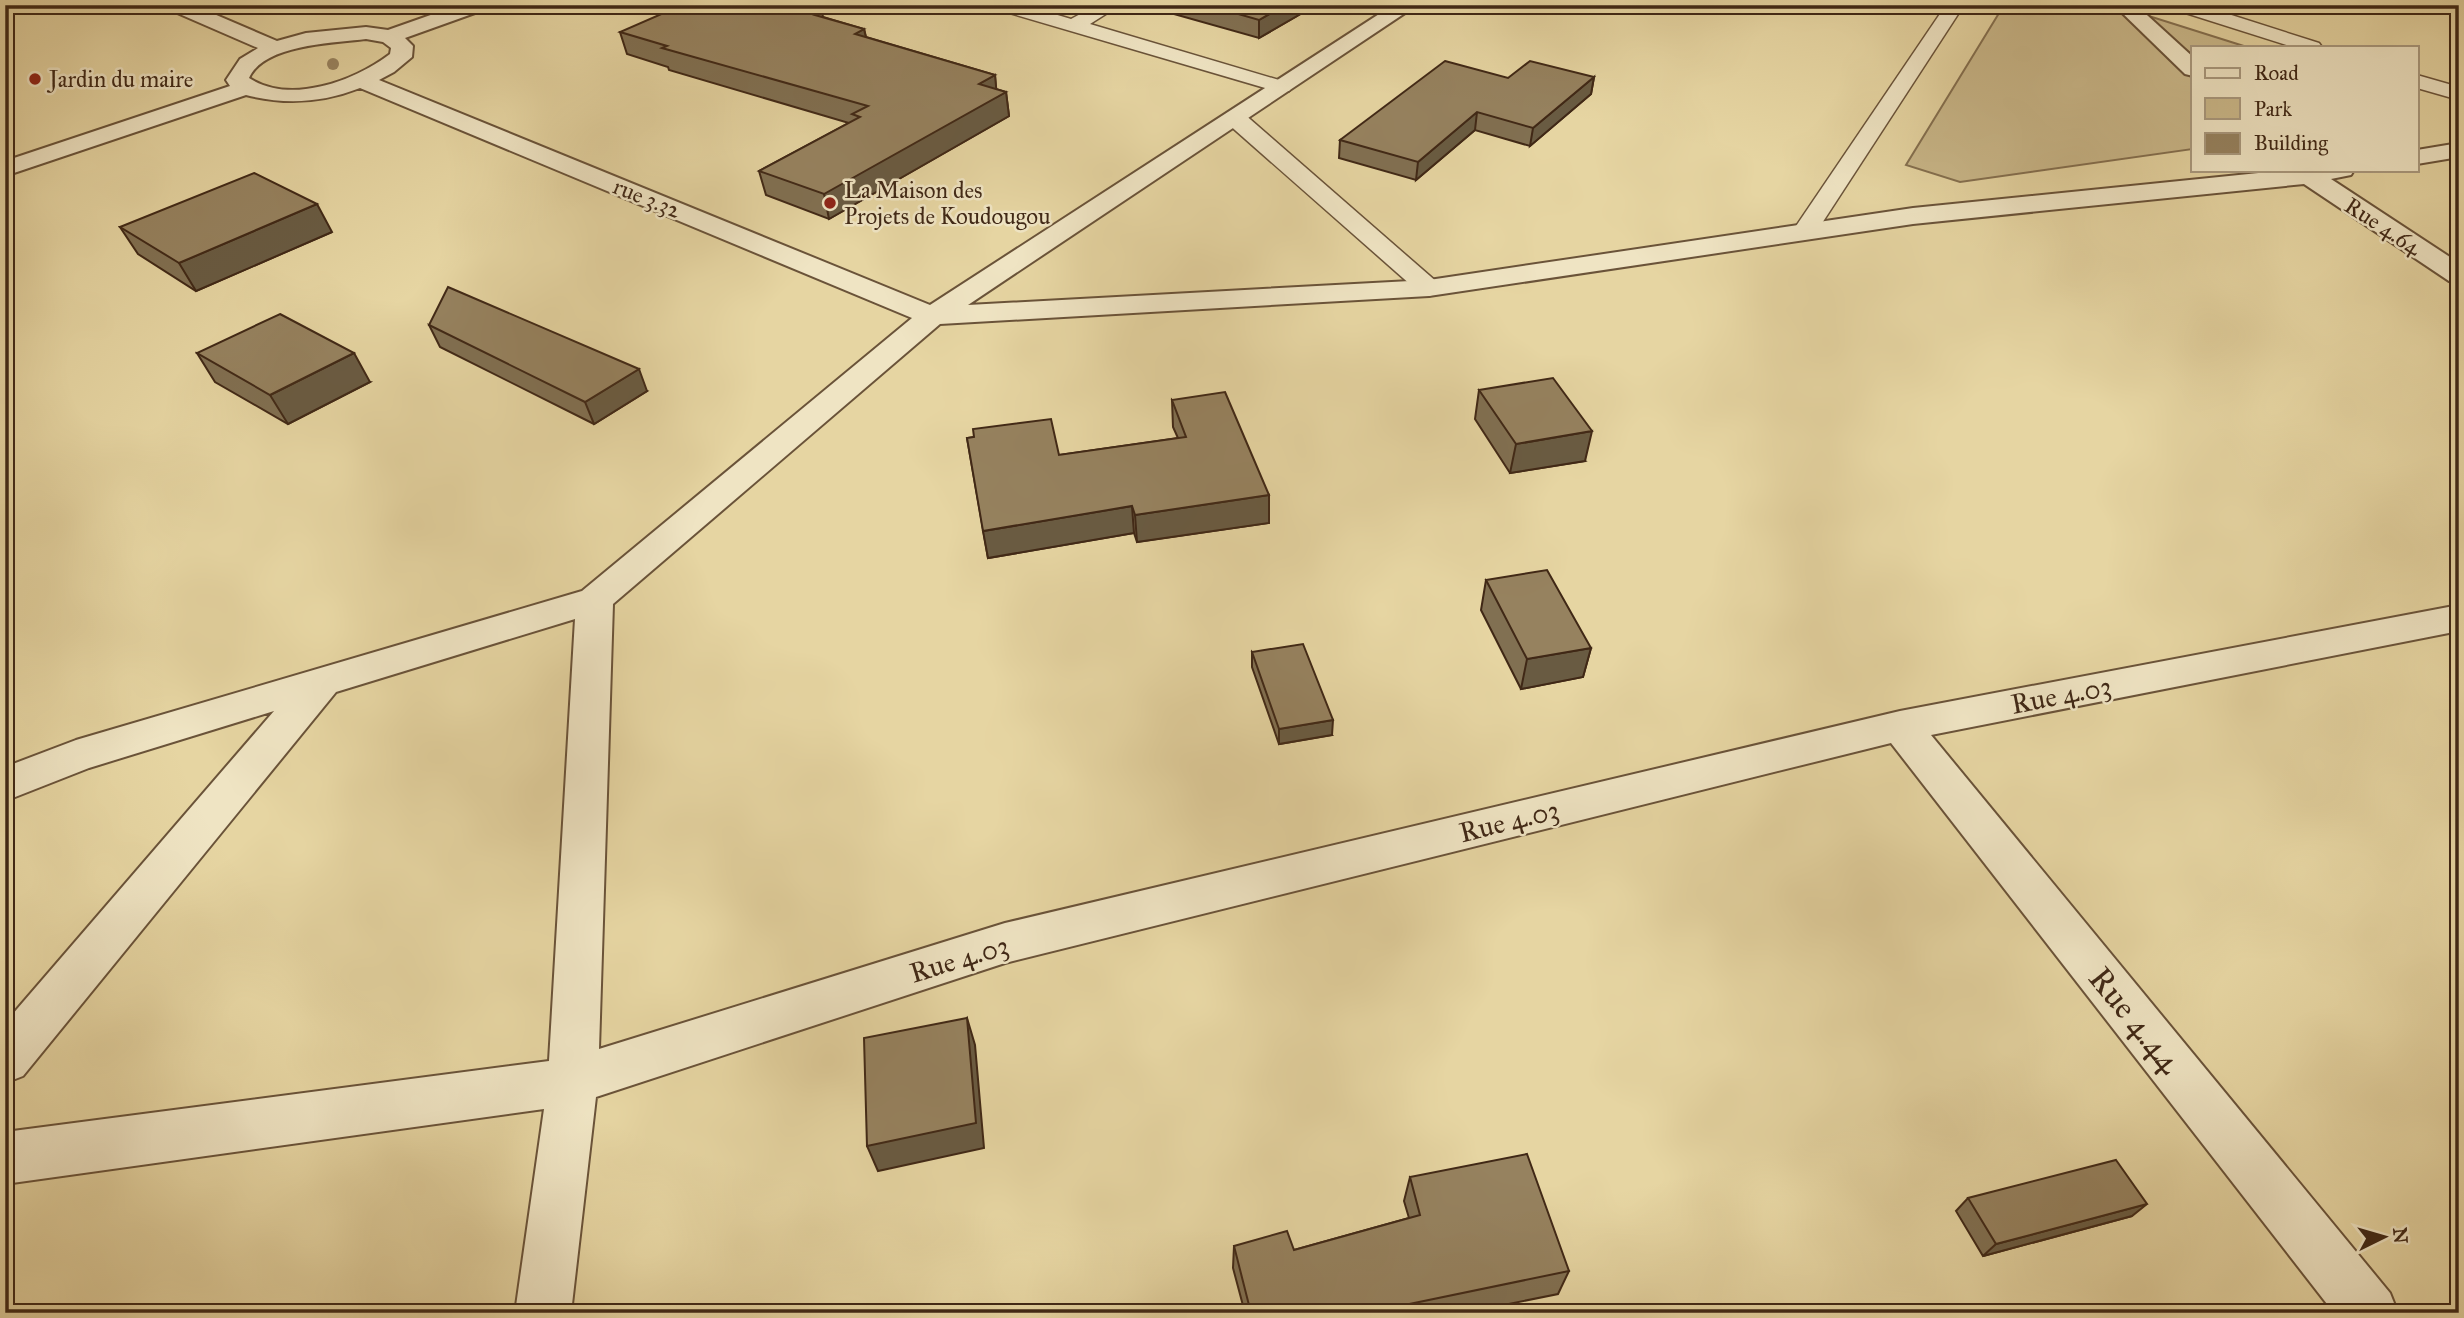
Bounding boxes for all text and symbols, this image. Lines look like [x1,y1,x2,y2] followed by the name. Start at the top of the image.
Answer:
[2191,46,2418,172] legend
[2254,60,2299,86] text: Road
[46,65,193,93] place label: Jardin du maire
[27,71,43,87] marker: Jardin du maire
[2254,96,2292,122] text: Park
[2254,130,2328,156] text: Building
[609,172,685,224] street label: rue 3.32
[844,176,1050,231] place label: La Maison des Projets de Koudougou
[2340,191,2427,262] street label: Rue 4.64
[822,195,838,211] marker: La Maison des Projets de Koudougou
[2008,668,2114,722] street label: Rue 4.03
[1455,792,1563,850] street label: Rue 4.03
[905,927,1013,991] street label: Rue 4.03
[2080,959,2191,1082] street label: Rue 4.44
[2348,1202,2418,1272] north arrow
[2388,1227,2413,1245] text: N

